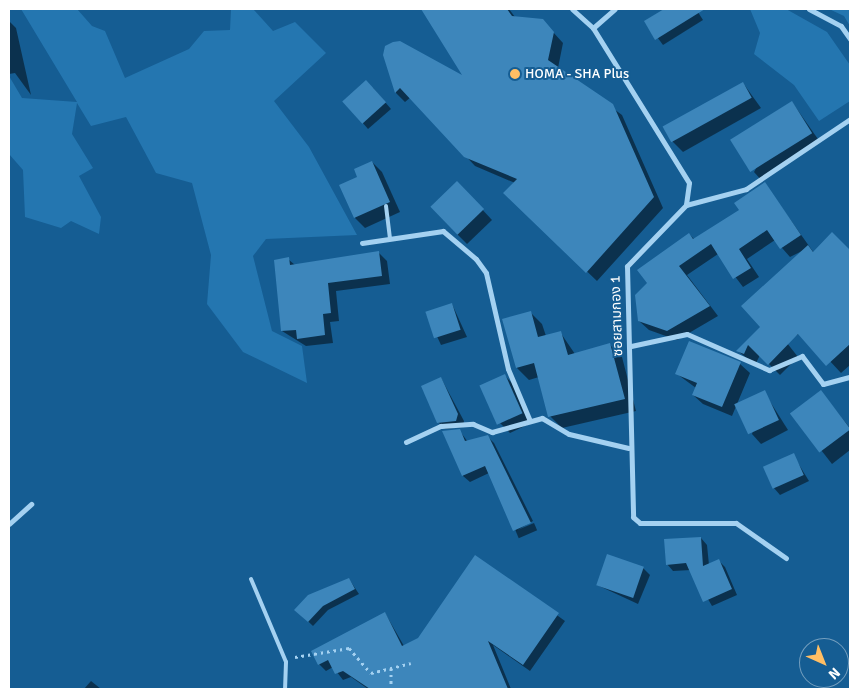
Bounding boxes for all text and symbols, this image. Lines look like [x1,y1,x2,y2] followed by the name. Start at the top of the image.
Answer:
[525,66,629,82] place label: HOMA - SHA Plus
[509,68,521,80] marker: HOMA - SHA Plus
[607,275,627,357] street label: ซอยสามกอง 1
[799,638,849,688] north arrow
[825,664,843,683] text: N

